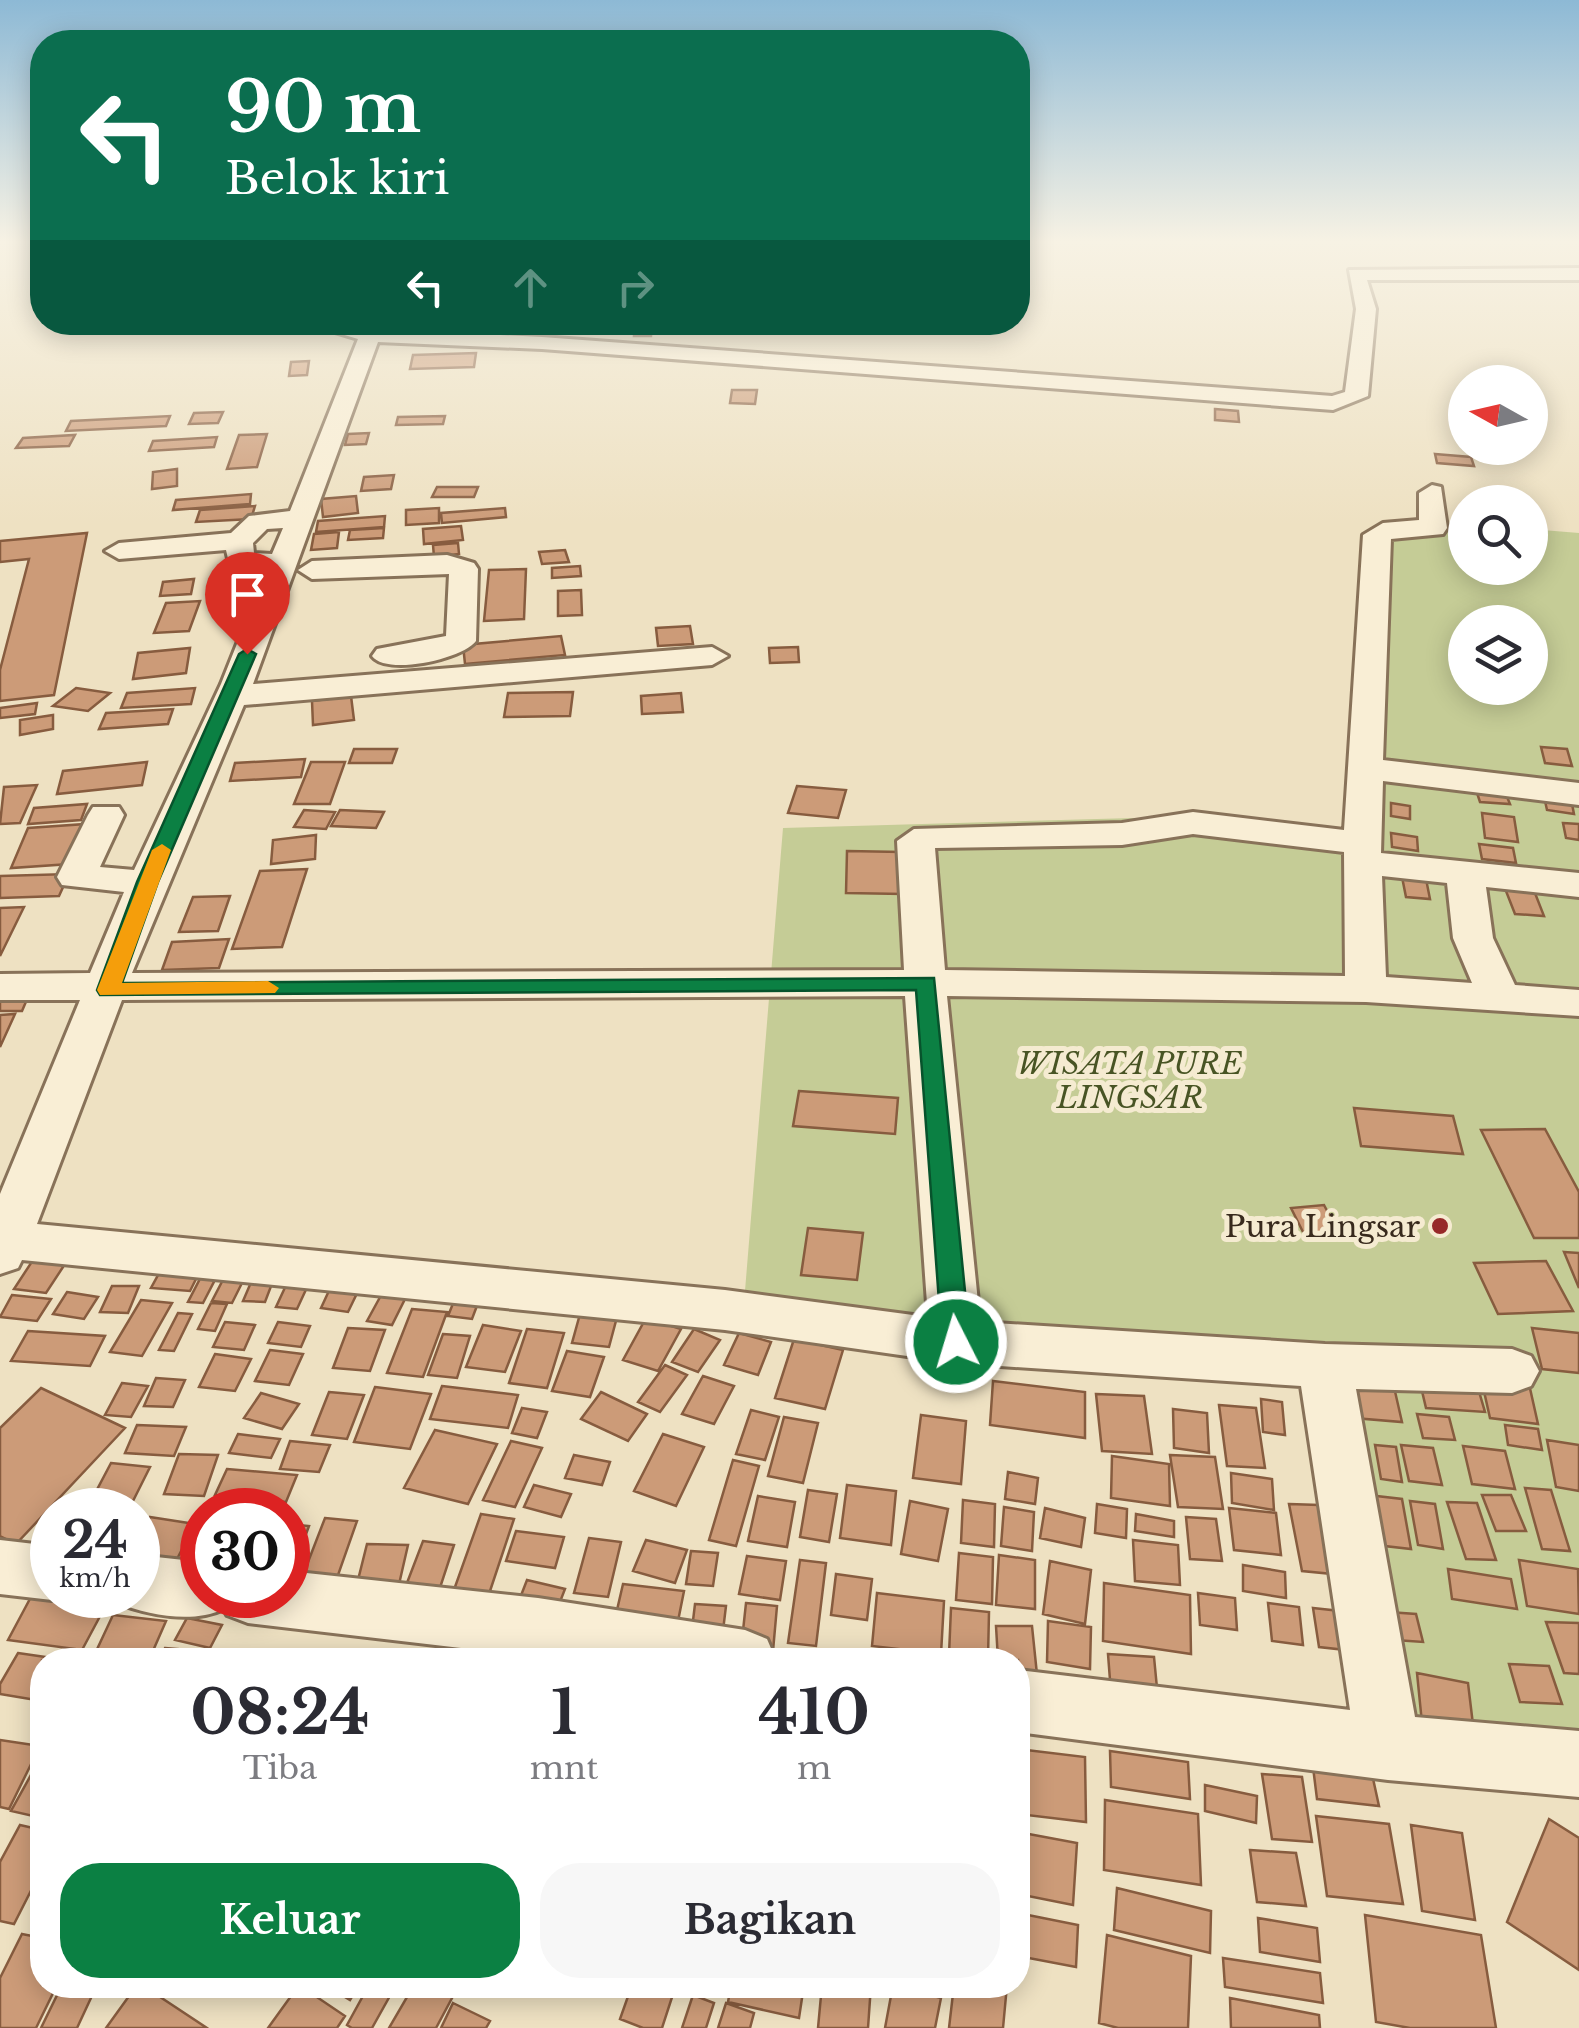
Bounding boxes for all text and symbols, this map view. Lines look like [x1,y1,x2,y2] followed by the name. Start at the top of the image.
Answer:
[225,64,421,151] text: 90 m
[60,70,190,200] icon: left
[225,150,449,206] text: Belok kiri
[398,260,453,315] icon: left
[503,260,558,315] icon: ahead
[608,260,663,315] icon: right
[1448,365,1548,465] north arrow
[1448,365,1548,705] map controls
[1448,485,1548,585] button: search
[205,552,290,655] pin
[220,567,275,622] icon: arrive
[1448,605,1548,705] button: layers
[1017,1045,1243,1116] park label: WISATA PURE LINGSAR
[1225,1208,1421,1245] place label: Pura Lingsar
[1429,1215,1451,1237] marker: Pura Lingsar
[904,1290,1008,1394] position arrow
[180,1488,310,1618] speed limit sign: 30
[62,1509,128,1572] text: 24
[60,1563,130,1594] text: km/h
[190,1676,370,1750] text: 08:24
[551,1676,577,1750] text: 1
[758,1676,870,1750] text: 410
[243,1748,317,1788] text: Tiba
[530,1748,598,1788] text: mnt
[797,1748,831,1788] text: m
[60,1863,520,1978] button: Keluar
[540,1863,1000,1978] button: Bagikan

